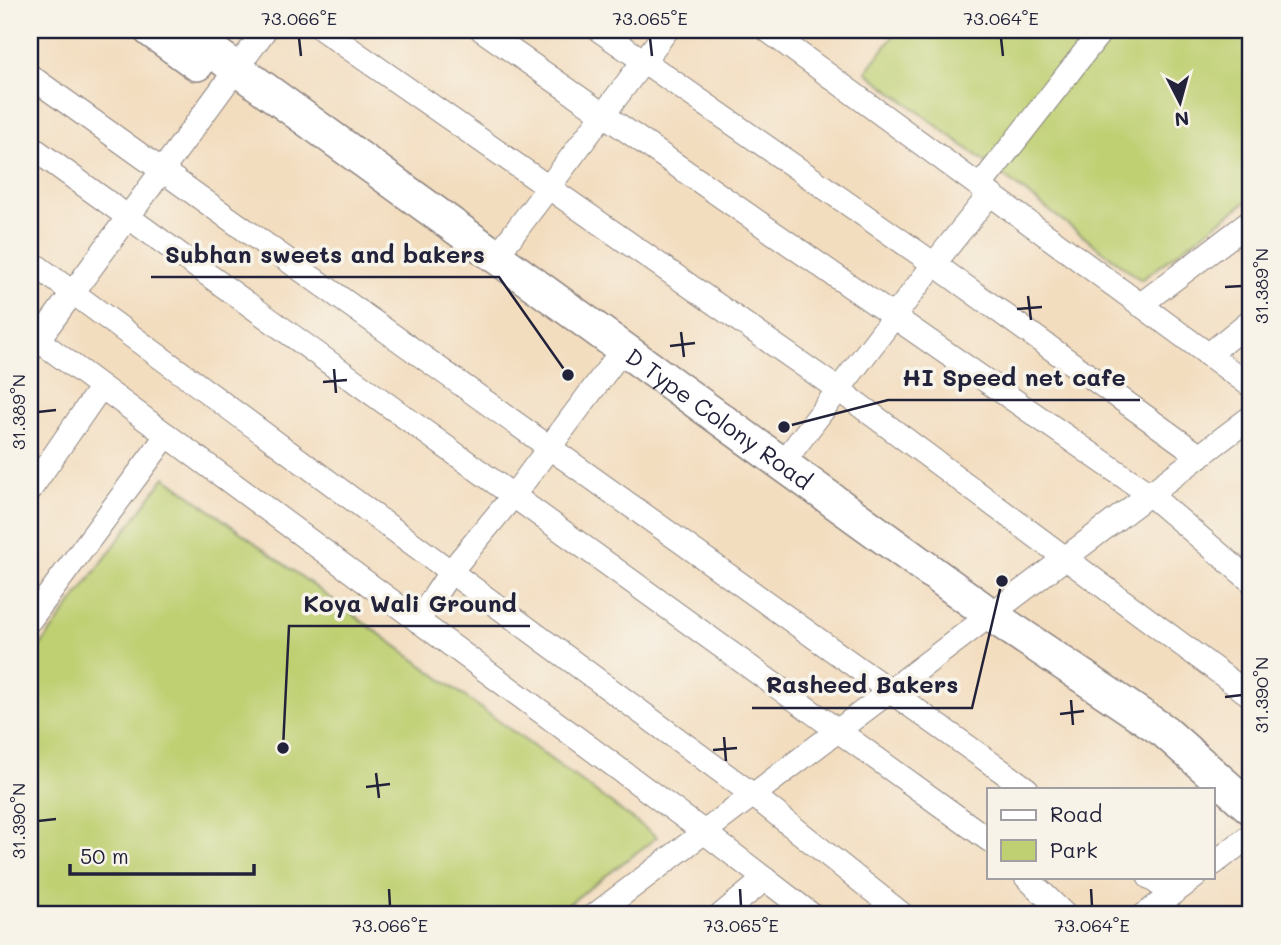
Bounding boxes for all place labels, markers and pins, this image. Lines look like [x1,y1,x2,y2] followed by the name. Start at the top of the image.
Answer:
[151,232,499,277] callout: Subhan sweets and bakers
[888,355,1140,400] callout: HI Speed net cafe
[289,581,530,626] callout: Koya Wali Ground
[752,663,972,708] callout: Rasheed Bakers

